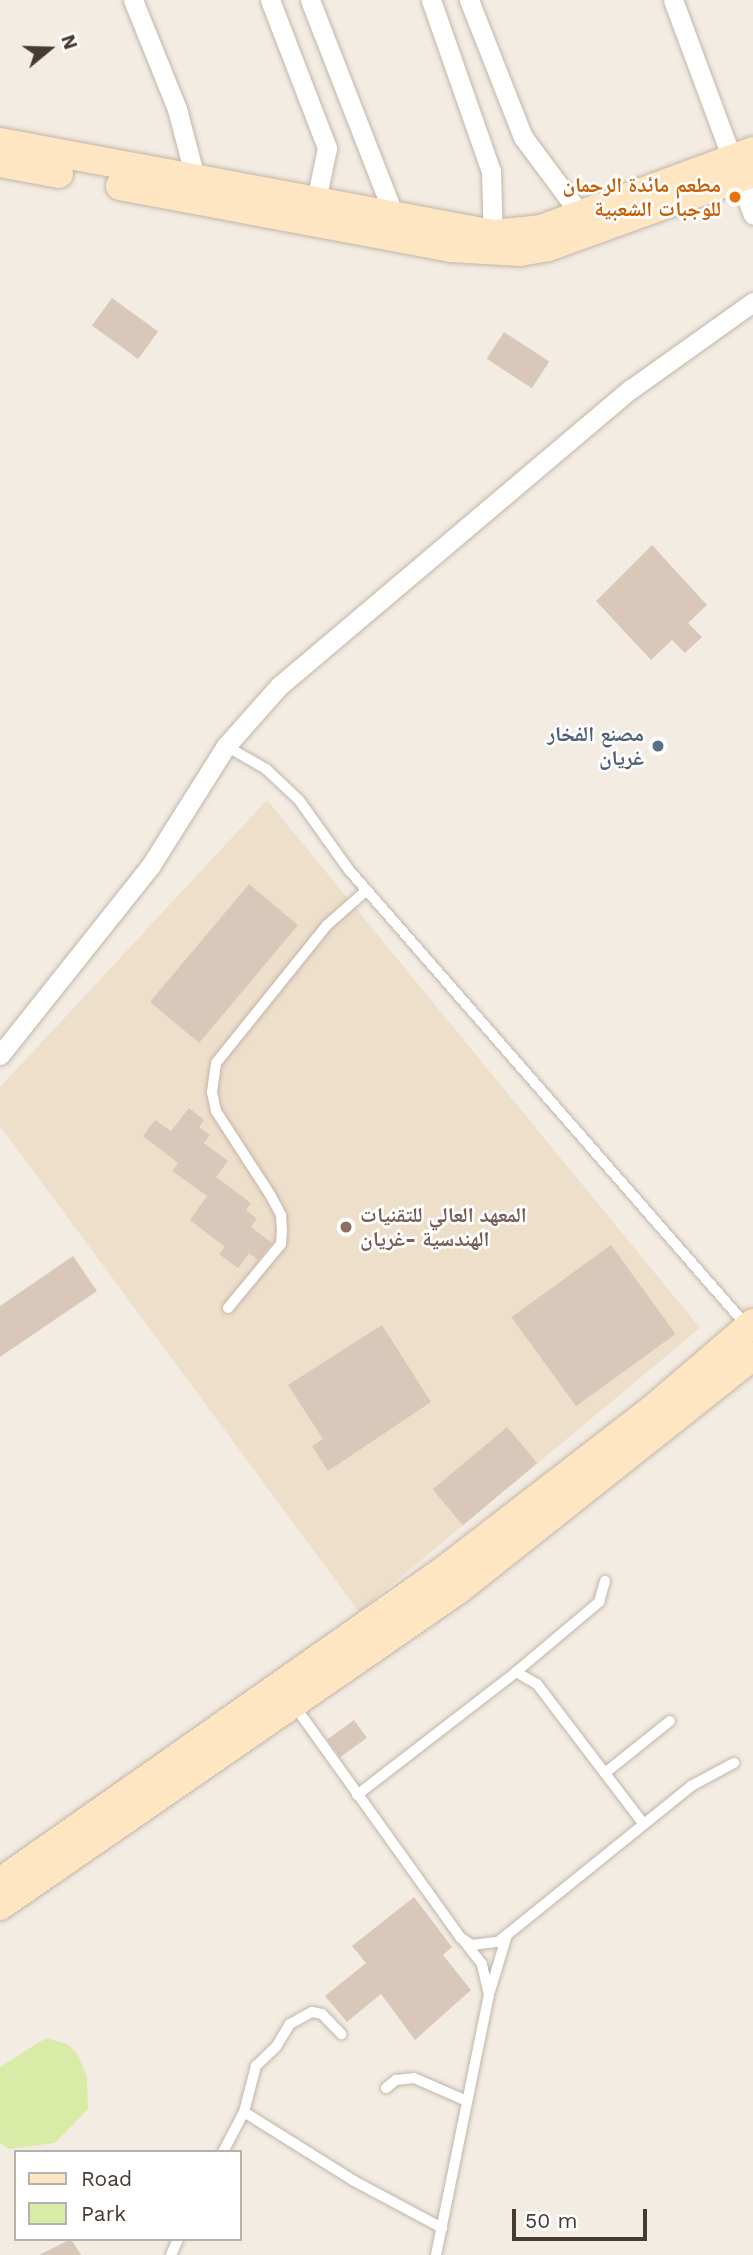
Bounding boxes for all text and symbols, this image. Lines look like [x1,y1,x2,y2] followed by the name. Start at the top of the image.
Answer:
[14,14,84,84] north arrow
[56,32,82,52] text: N
[562,172,721,222] place label: مطعم مائدة الرحمان للوجبات الشعبية
[727,189,743,205] marker: مطعم مائدة الرحمان للوجبات الشعبية
[547,721,644,771] place label: مصنع الفخار غريان
[650,738,666,754] marker: مصنع الفخار غريان
[360,1202,527,1252] place label: المعهد العالي للتقنيات الهندسية -غريان
[338,1219,354,1235] marker: المعهد العالي للتقنيات الهندسية -غريان
[14,2150,242,2241] legend
[81,2166,132,2191] text: Road
[515,2196,650,2240] scale bar
[81,2201,126,2226] text: Park
[525,2208,577,2233] text: 50 m

